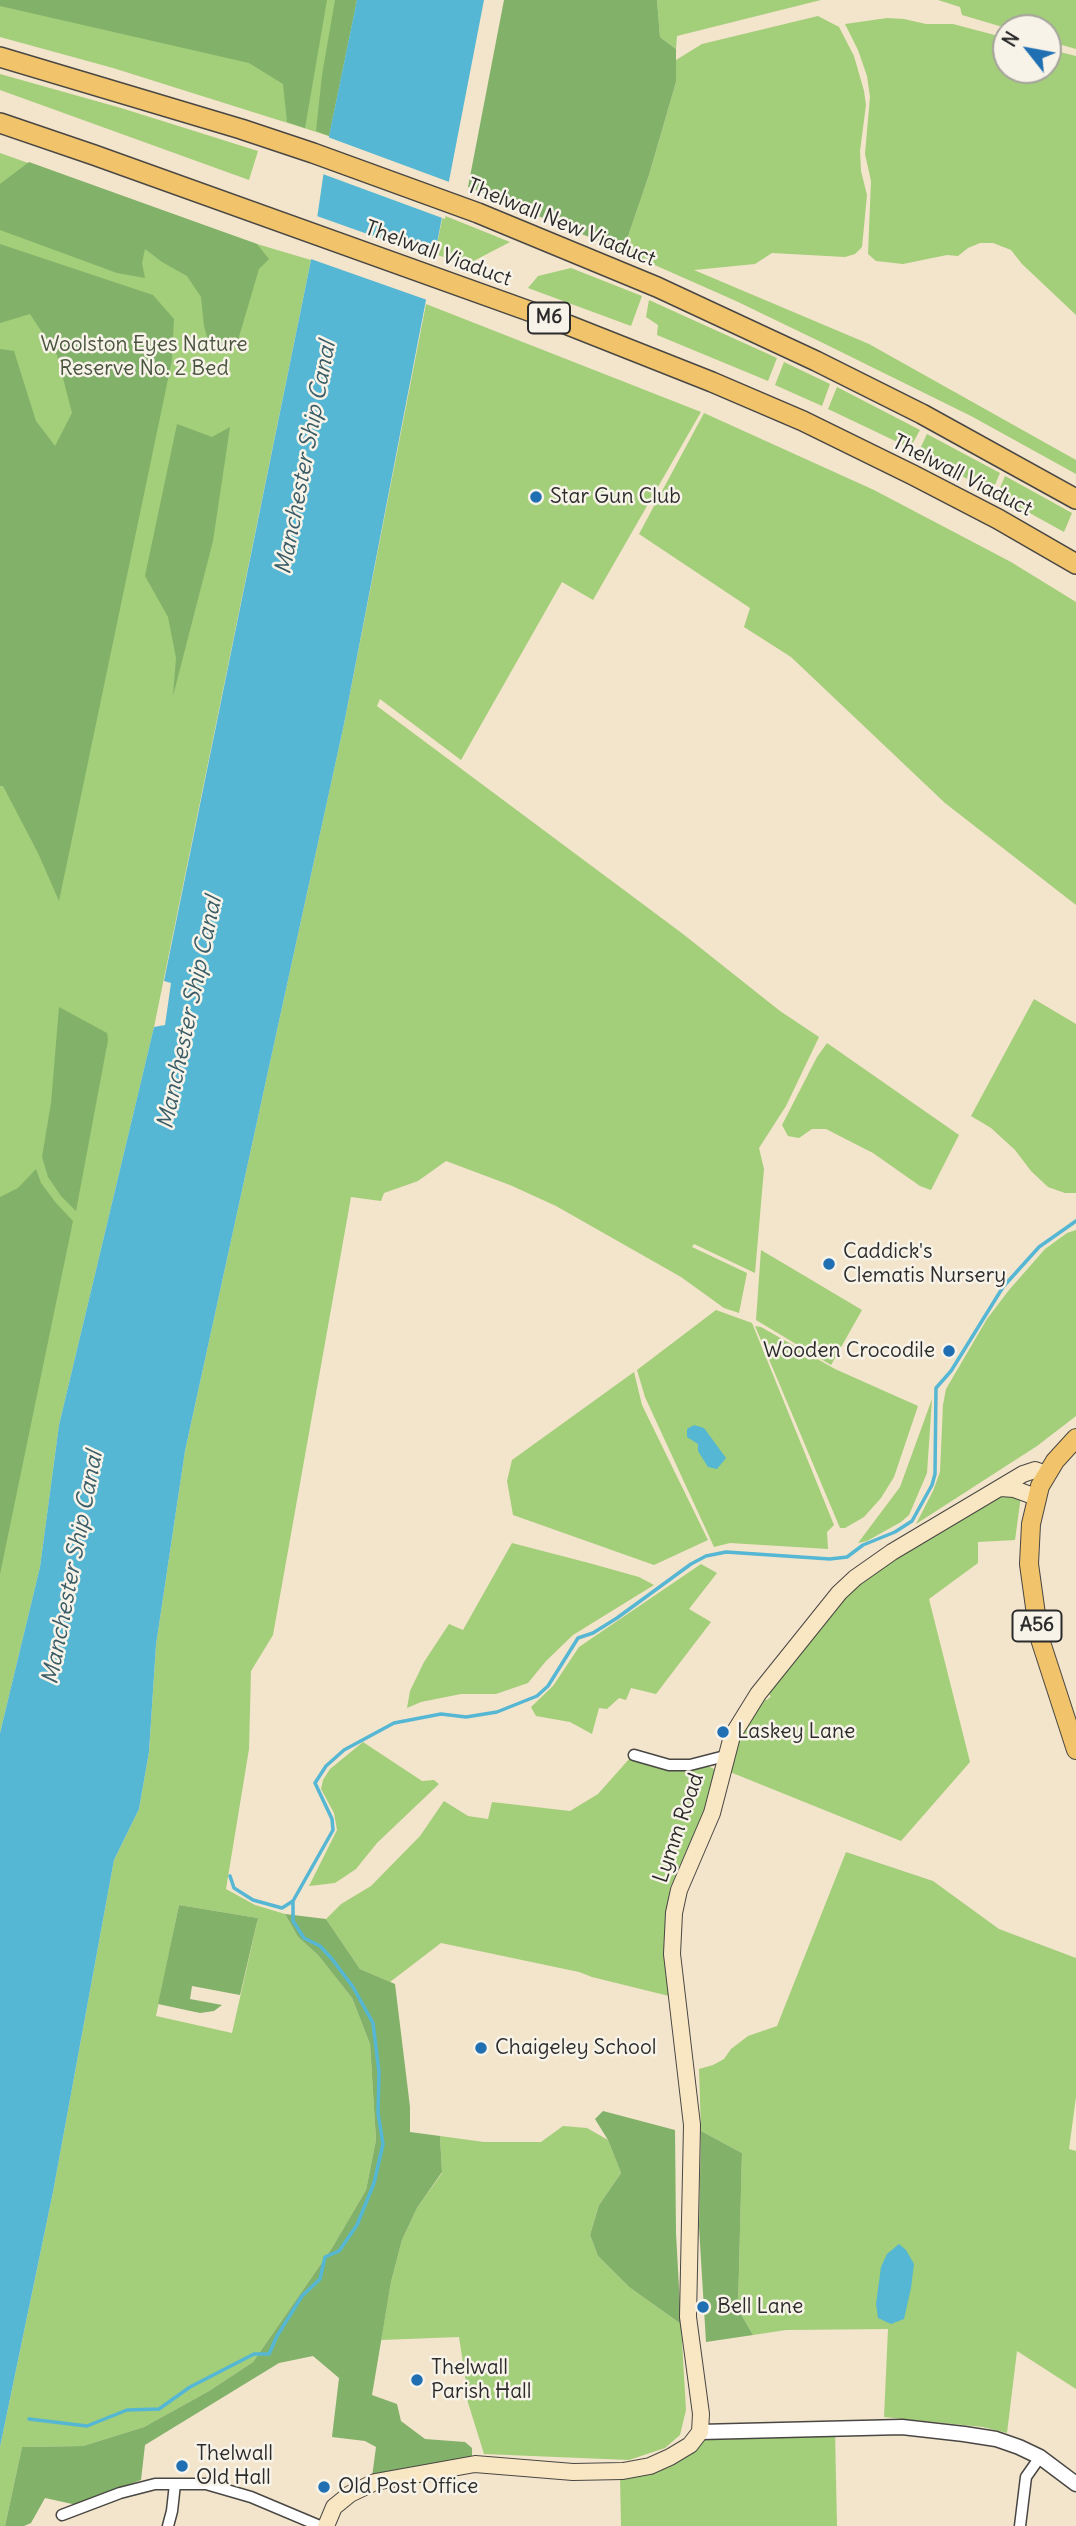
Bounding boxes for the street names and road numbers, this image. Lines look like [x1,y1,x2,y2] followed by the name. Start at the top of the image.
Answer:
[463,174,659,272] street label: Thelwall New Viaduct
[361,216,515,292] street label: Thelwall Viaduct
[528,302,570,334] road number: M6
[888,430,1036,522] street label: Thelwall Viaduct
[1012,1610,1062,1642] road number: A56
[649,1770,709,1886] street label: Lymm Road

